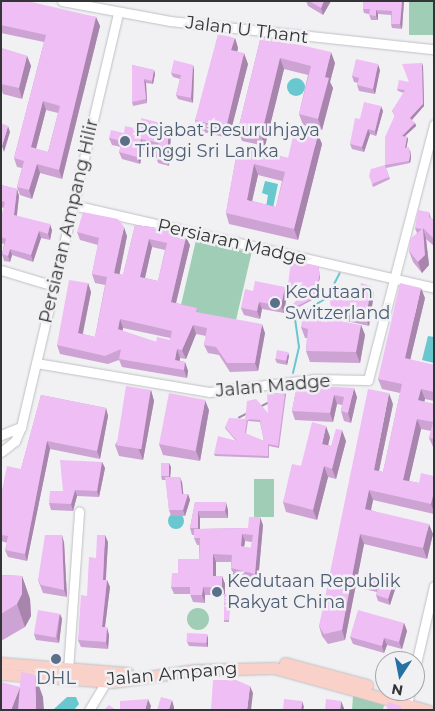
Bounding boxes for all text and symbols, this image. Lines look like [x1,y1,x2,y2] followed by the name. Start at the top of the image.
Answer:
[184,12,310,48] street label: Jalan U Thant
[35,117,103,325] street label: Persiaran Ampang Hilir
[135,120,320,162] place label: Pejabat Pesuruhjaya Tinggi Sri Lanka
[119,135,131,147] marker: Pejabat Pesuruhjaya Tinggi Sri Lanka
[155,214,309,270] street label: Persiaran Madge
[285,282,391,324] place label: Kedutaan Switzerland
[269,297,281,309] marker: Kedutaan Switzerland
[215,370,331,402] street label: Jalan Madge
[227,571,400,614] place label: Kedutaan Republik Rakyat China
[211,586,223,598] marker: Kedutaan Republik Rakyat China
[375,651,425,701] north arrow
[50,653,62,665] marker: DHL
[106,658,238,690] street label: Jalan Ampang
[36,667,76,689] place label: DHL
[390,680,405,700] text: N

